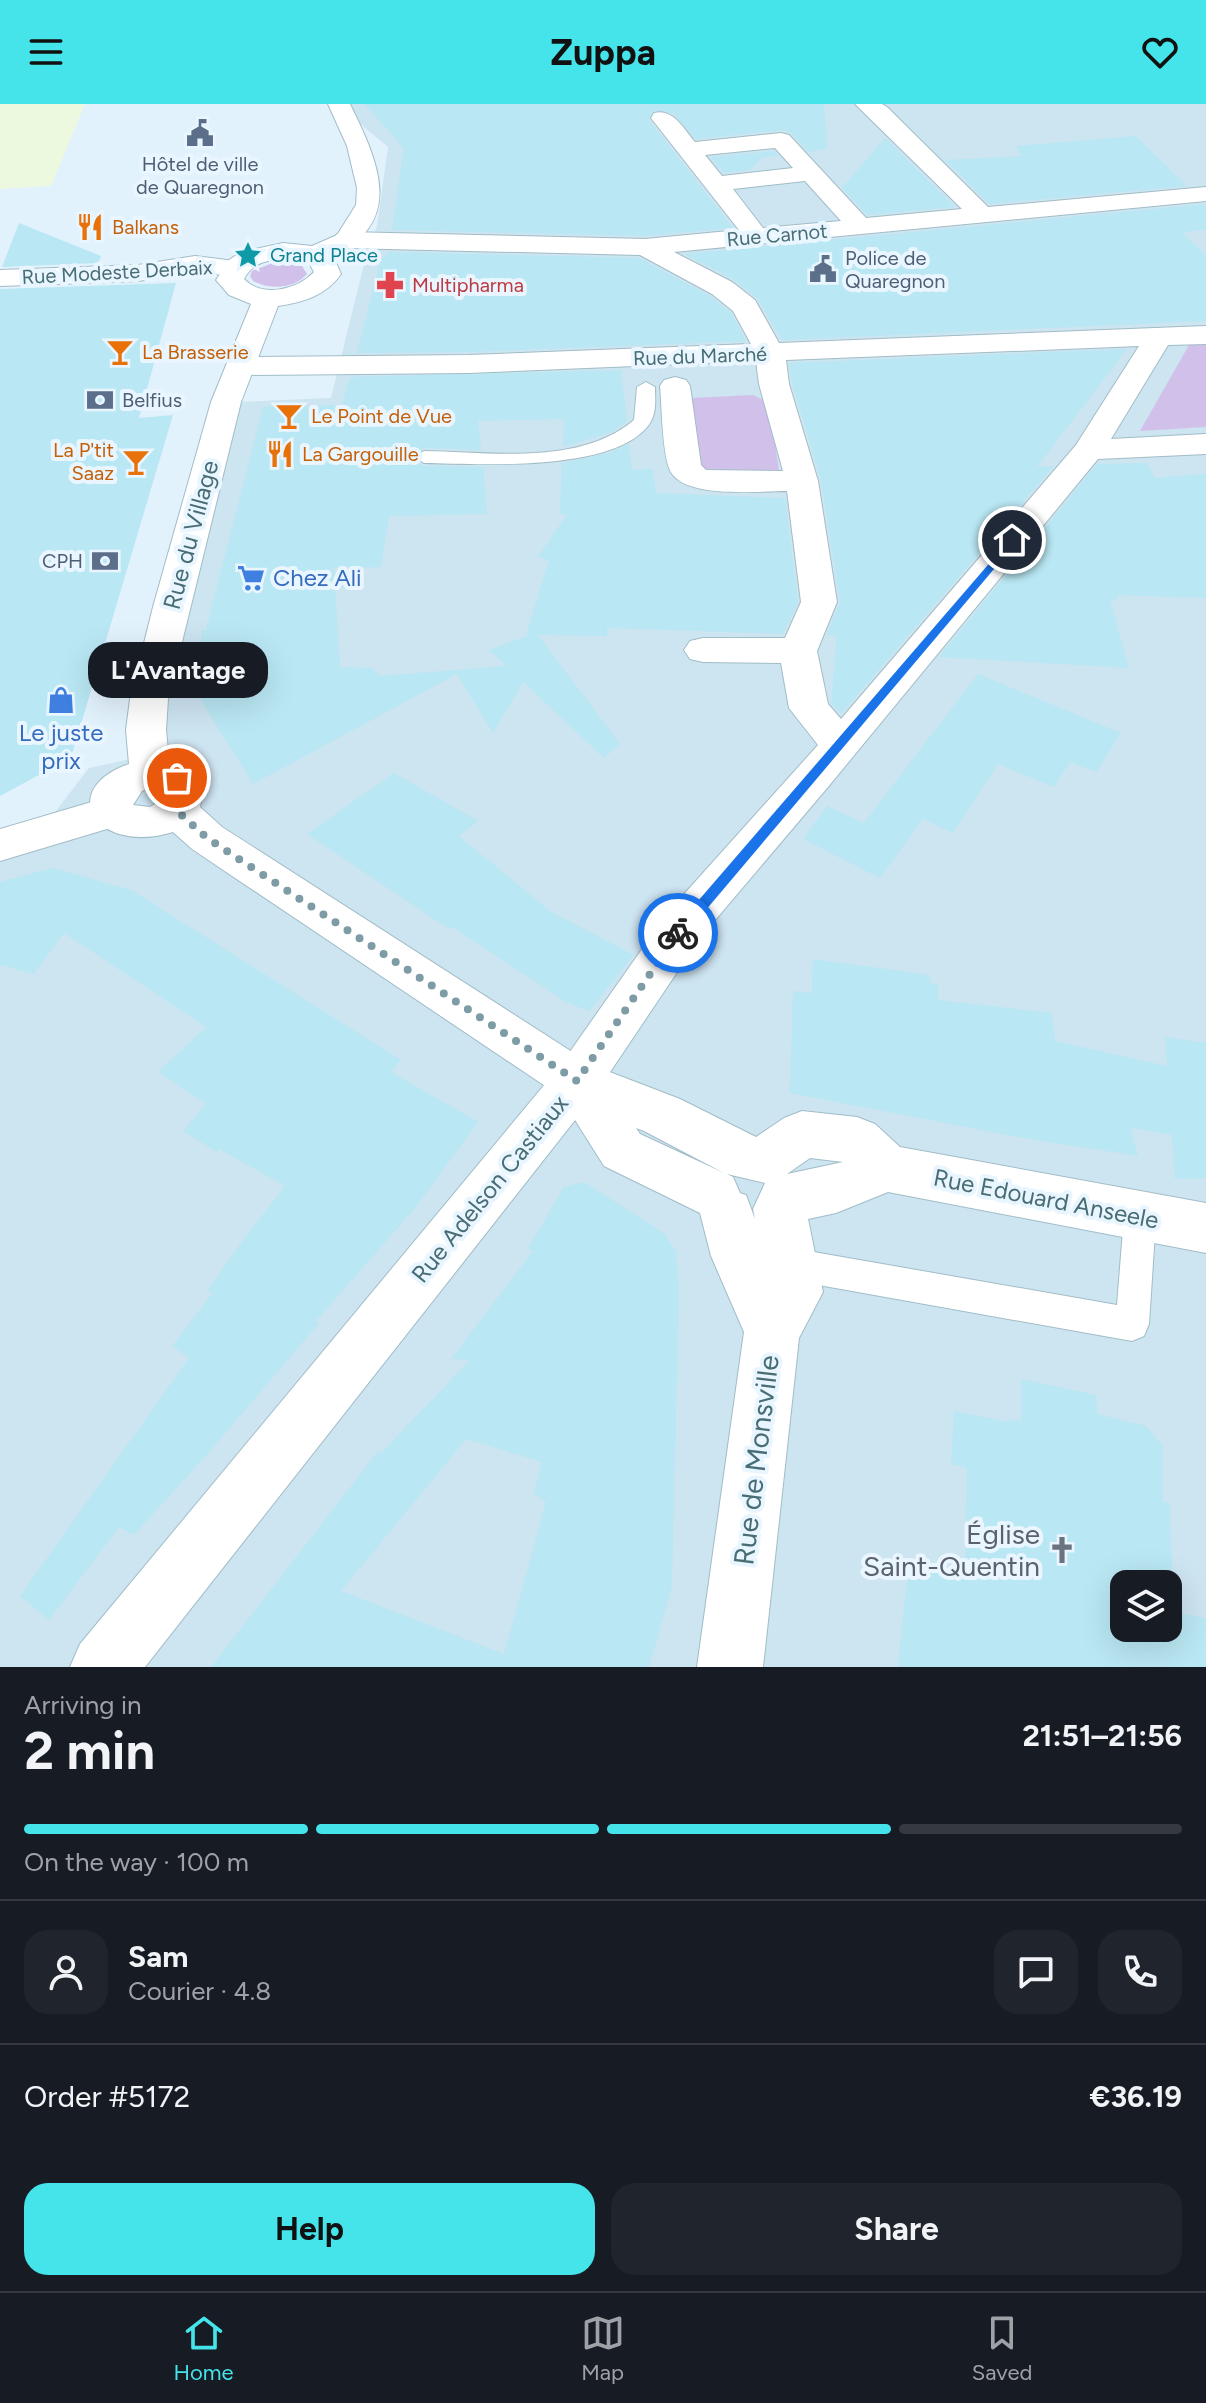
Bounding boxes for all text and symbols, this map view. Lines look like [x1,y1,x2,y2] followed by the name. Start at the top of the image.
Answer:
[24,30,68,74] icon: menu
[1138,30,1182,74] icon: heart
[550,31,656,74] text: Zuppa
[185,118,215,148] public building icon: Hôtel de ville de Quaregnon
[136,152,264,199] place label: Hôtel de ville de Quaregnon
[75,212,105,242] restaurant icon: Balkans
[112,215,179,239] place label: Balkans
[726,219,828,251] street label: Rue Carnot
[233,240,263,270] place icon: Grand Place
[270,243,378,267] place label: Grand Place
[845,246,945,293] place label: Police de Quaregnon
[808,254,838,284] public building icon: Police de Quaregnon
[21,255,213,289] street label: Rue Modeste Derbaix
[375,270,405,300] pharmacy icon: Multipharma
[412,273,524,297] place label: Multipharma
[105,337,135,367] bar icon: La Brasserie
[142,340,249,364] place label: La Brasserie
[633,342,768,370] street label: Rue du Marché
[85,385,115,415] bank icon: Belfius
[122,388,182,412] place label: Belfius
[274,401,304,431] bar icon: Le Point de Vue
[311,404,452,428] place label: Le Point de Vue
[53,438,114,485] place label: La P'tit Saaz
[265,439,295,469] restaurant icon: La Gargouille
[302,442,419,466] place label: La Gargouille
[121,447,151,477] bar icon: La P'tit Saaz
[157,457,224,613] street label: Rue du Village
[978,506,1046,574] pin
[990,518,1034,562] icon: home
[90,546,120,576] bank icon: CPH
[42,549,83,573] place label: CPH
[236,563,266,593] supermarket icon: Chez Ali
[273,563,362,592] place label: Chez Ali
[87,642,267,698] callout: L'Avantage
[111,654,245,686] text: L'Avantage
[46,685,76,715] shop icon: Le juste prix
[19,718,103,775] place label: Le juste prix
[143,744,211,812] pin
[155,756,199,800] icon: bag
[638,893,718,973] courier
[656,911,700,955] icon: bike
[405,1089,575,1288] street label: Rue Adelson Castiaux
[931,1162,1161,1235] street label: Rue Edouard Anseele
[726,1353,786,1567] street label: Rue de Monsville
[863,1517,1040,1583] place label: Église Saint-Quentin
[1047,1535,1077,1565] church icon: Église Saint-Quentin
[1110,1570,1182,1642] map controls
[1110,1570,1182,1642] button: layers
[24,1689,142,1721] text: Arriving in
[1022,1717,1182,1754] text: 21:51–21:56
[24,1720,155,1782] text: 2 min
[24,1846,249,1878] text: On the way · 100 m
[24,1930,108,2014] button: person
[994,1930,1078,2014] button: chat
[1098,1930,1182,2014] button: phone
[128,1938,188,1975] text: Sam
[128,1975,271,2007] text: Courier · 4.8
[24,2078,190,2115] text: Order #5172
[1090,2078,1182,2115] text: €36.19
[24,2183,595,2275] button: Help
[611,2183,1182,2275] button: Share
[174,2311,234,2386] tab: Home
[581,2311,625,2386] tab: Map
[972,2311,1032,2386] tab: Saved

